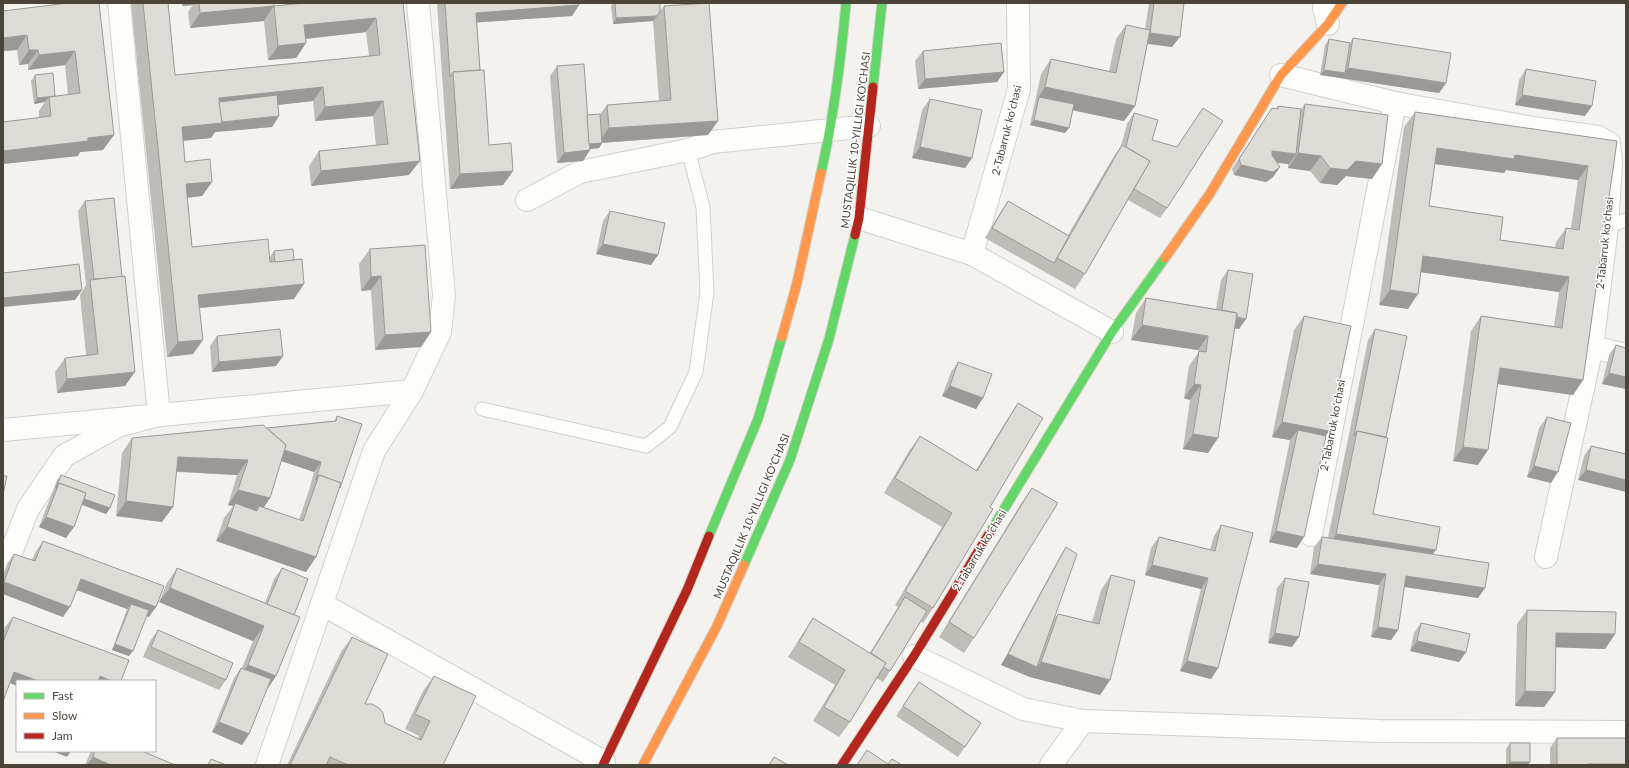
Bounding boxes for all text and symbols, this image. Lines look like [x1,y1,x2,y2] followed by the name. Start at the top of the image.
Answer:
[838,51,872,229] street label: MUSTAQILLIK 10-YILLIGI KO'CHASI
[988,83,1024,177] street label: 2-Tabarruk koʻchasi
[1593,196,1615,290] street label: 2-Tabarruk koʻchasi
[1317,378,1347,472] street label: 2-Tabarruk koʻchasi
[710,431,792,601] street label: MUSTAQILLIK 10-YILLIGI KO'CHASI
[950,507,1009,593] street label: 2-Tabarruk koʻchasi
[16,680,156,752] legend
[52,688,74,703] text: Fast
[52,708,78,723] text: Slow
[52,728,73,743] text: Jam

